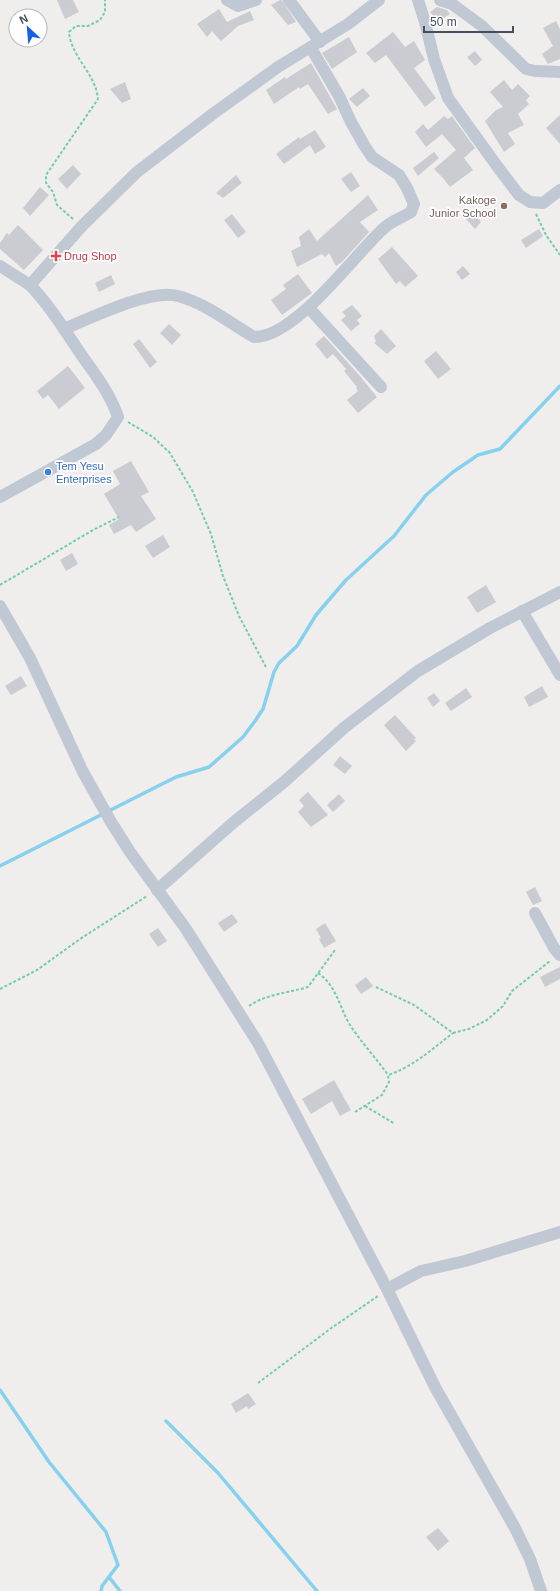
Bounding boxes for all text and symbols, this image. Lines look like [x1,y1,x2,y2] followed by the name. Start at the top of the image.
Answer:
[8,8,48,48] north arrow
[424,8,513,34] scale bar
[17,12,30,26] text: N
[430,15,457,29] text: 50 m
[429,194,496,219] place label: Kakoge Junior School
[499,201,509,211] marker: Kakoge Junior School
[64,250,117,262] place label: Drug Shop
[51,251,61,261] marker: Drug Shop
[56,460,112,485] place label: Tem Yesu Enterprises
[43,467,53,477] marker: Tem Yesu Enterprises

